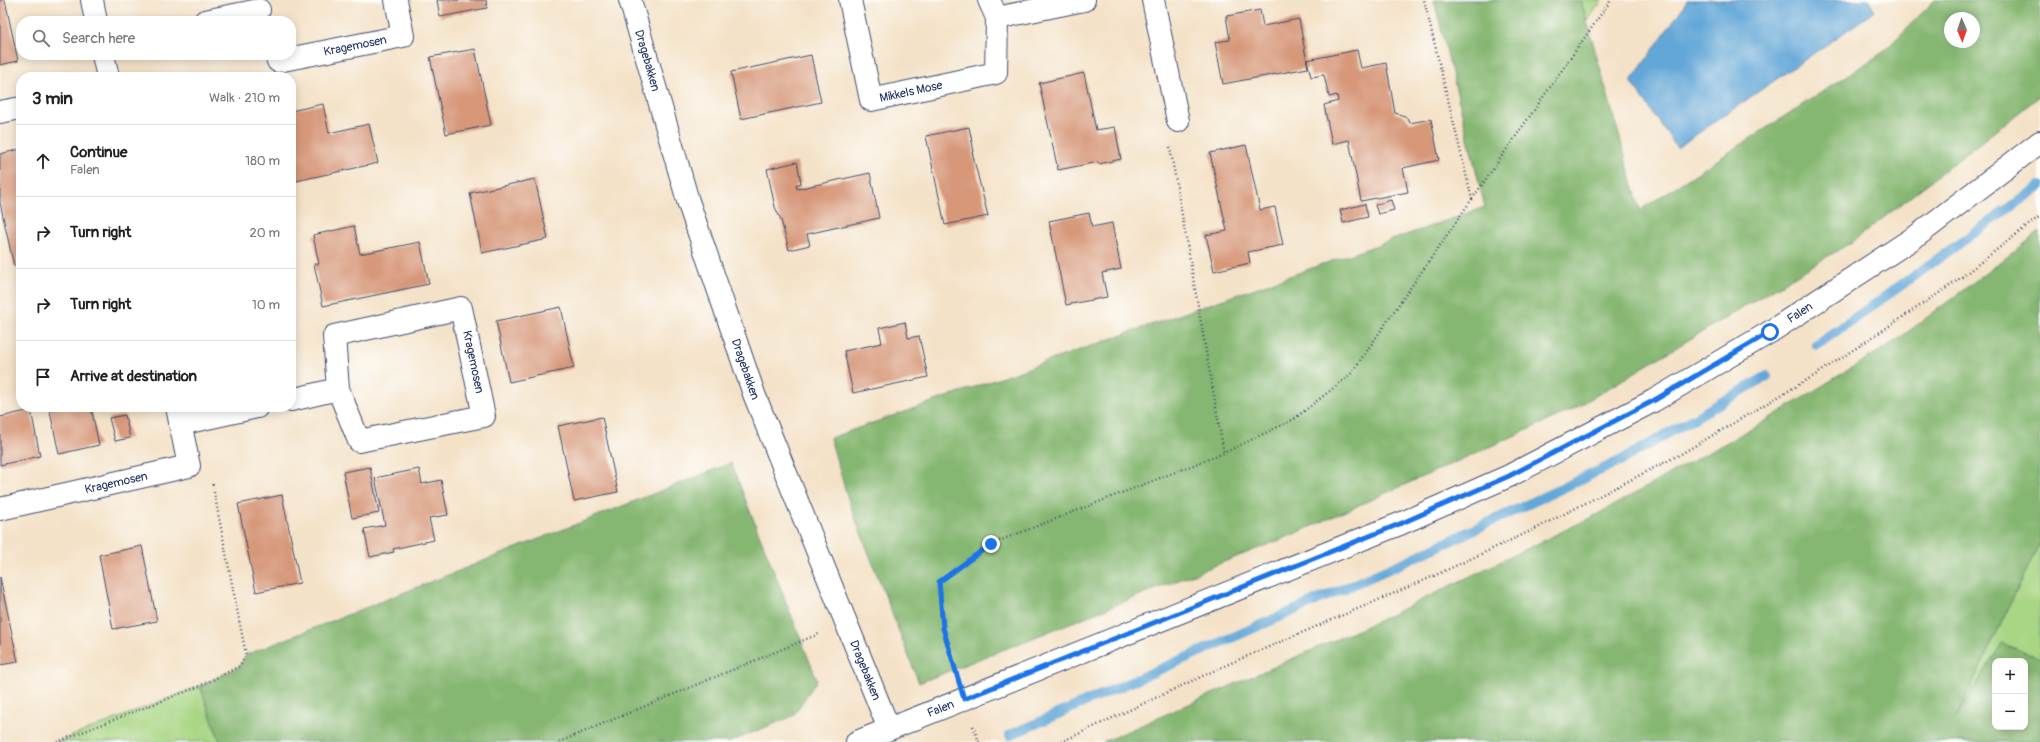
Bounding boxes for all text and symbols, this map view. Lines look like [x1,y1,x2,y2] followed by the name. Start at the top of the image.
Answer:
[1944,12,1980,48] north arrow
[16,16,296,60] search box
[30,27,52,49] icon: search
[631,28,664,93] street label: Dragebakken
[62,29,135,48] text: Search here
[322,32,388,59] street label: Kragemosen
[878,77,944,105] street label: Mikkels Mose
[32,88,73,109] text: 3 min
[209,90,280,106] text: Walk · 210 m
[70,143,128,162] text: Continue
[32,150,54,172] icon: ahead
[245,153,280,169] text: 180 m
[70,162,100,178] text: Falen
[32,222,54,244] icon: right
[70,223,131,242] text: Turn right
[249,225,280,241] text: 20 m
[32,294,54,316] icon: right
[70,295,131,314] text: Turn right
[252,297,280,313] text: 10 m
[1784,299,1816,326] street label: Falen
[1761,323,1779,341] route start
[459,329,487,395] street label: Kragemosen
[728,337,763,402] street label: Dragebakken
[32,366,54,388] icon: arrive
[70,367,197,386] text: Arrive at destination
[83,468,149,497] street label: Kragemosen
[982,535,1000,553] route end
[847,638,884,703] street label: Dragebakken
[1992,658,2028,730] map controls
[1992,658,2028,694] button: +
[1992,694,2028,730] button: −
[925,696,956,721] street label: Falen

